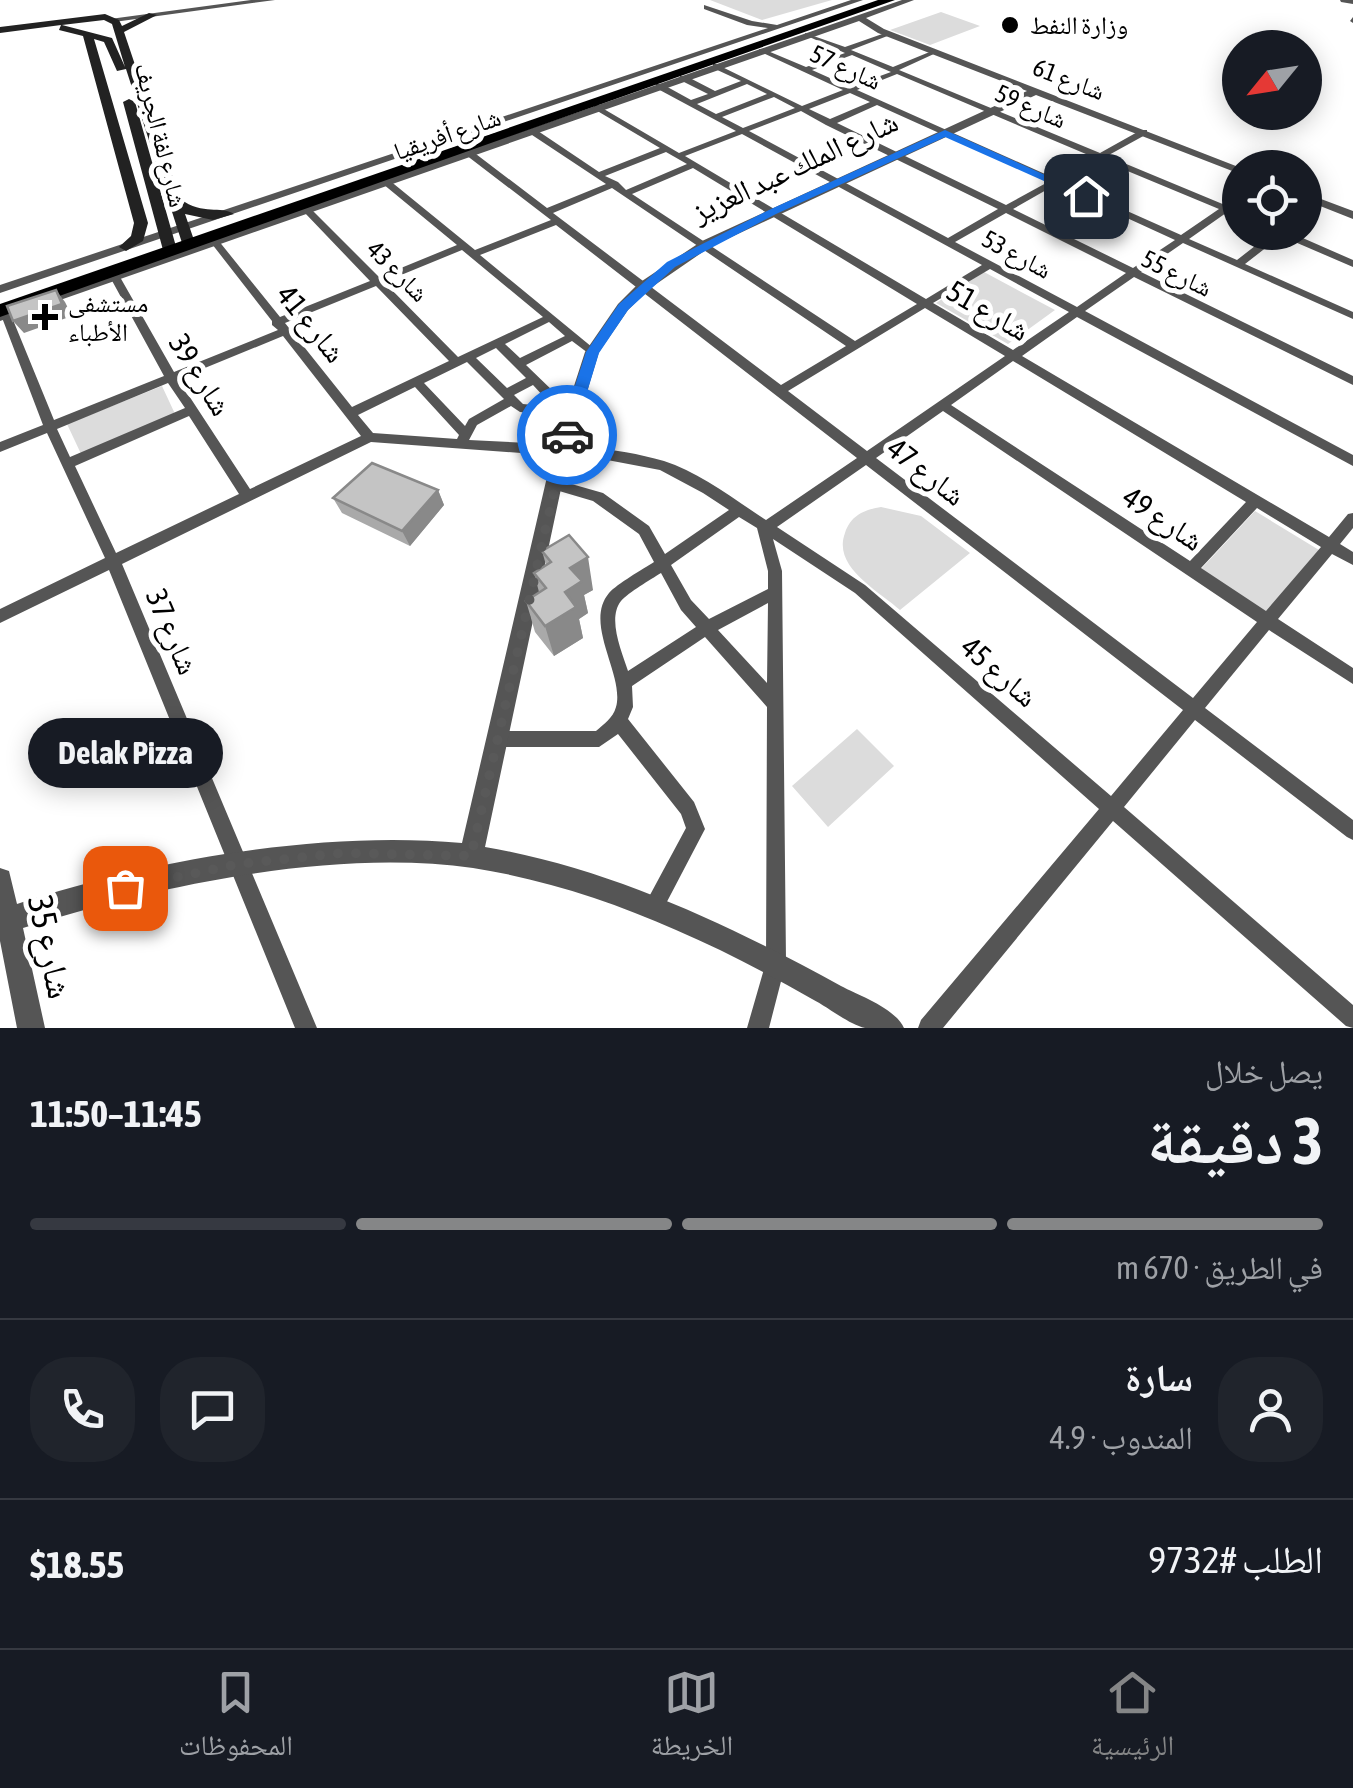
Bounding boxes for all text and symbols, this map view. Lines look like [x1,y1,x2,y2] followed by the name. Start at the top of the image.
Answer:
[1030,11,1128,39] place label: وزارة النفط
[999,14,1021,36] marker: وزارة النفط
[1222,30,1322,130] north arrow
[1222,30,1322,250] map controls
[805,39,886,97] street label: شارع 57
[1029,53,1109,107] street label: شارع 61
[128,60,192,211] street label: شارع لفة الجريف
[990,79,1071,135] street label: شارع 59
[390,102,505,167] street label: شارع أفريقيا
[685,104,904,232] street label: شارع الملك عبد العزيز
[1222,150,1322,250] button: locate
[1044,154,1129,239] pin
[1059,169,1114,224] icon: home
[977,224,1056,286] street label: شارع 53
[360,235,434,309] street label: شارع 43
[1137,244,1217,304] street label: شارع 55
[940,273,1036,350] street label: شارع 51
[268,278,353,371] street label: شارع 41
[68,289,148,347] place label: مستشفی الأطباء
[32,304,58,330] marker: مستشفی الأطباء
[160,328,239,423] street label: شارع 39
[517,385,617,485] courier
[540,408,595,463] icon: car
[879,430,972,514] street label: شارع 47
[1115,479,1210,560] street label: شارع 49
[137,584,206,681] street label: شارع 37
[953,629,1045,716] street label: شارع 45
[28,718,222,788] callout: Delak Pizza
[58,734,193,771] text: Delak Pizza
[83,846,168,931] pin
[98,861,153,916] icon: bag
[18,892,81,1003] street label: شارع 35
[1205,1053,1323,1090] text: يصل خلال
[30,1092,202,1135] text: 11:45–11:50
[1147,1103,1323,1178] text: 3 دقيقة
[1116,1249,1323,1286] text: في الطريق · 670 m
[1125,1356,1193,1399] text: سارة
[30,1357,135,1462] button: phone
[160,1357,265,1462] button: chat
[1218,1357,1323,1462] button: person
[1050,1419,1193,1456] text: المندوب · 4.9
[1148,1538,1323,1581] text: الطلب #9732
[30,1543,124,1586] text: $18.55
[179,1665,293,1773] tab: المحفوظات
[651,1665,733,1773] tab: الخريطة
[1091,1665,1174,1773] tab: الرئيسية

